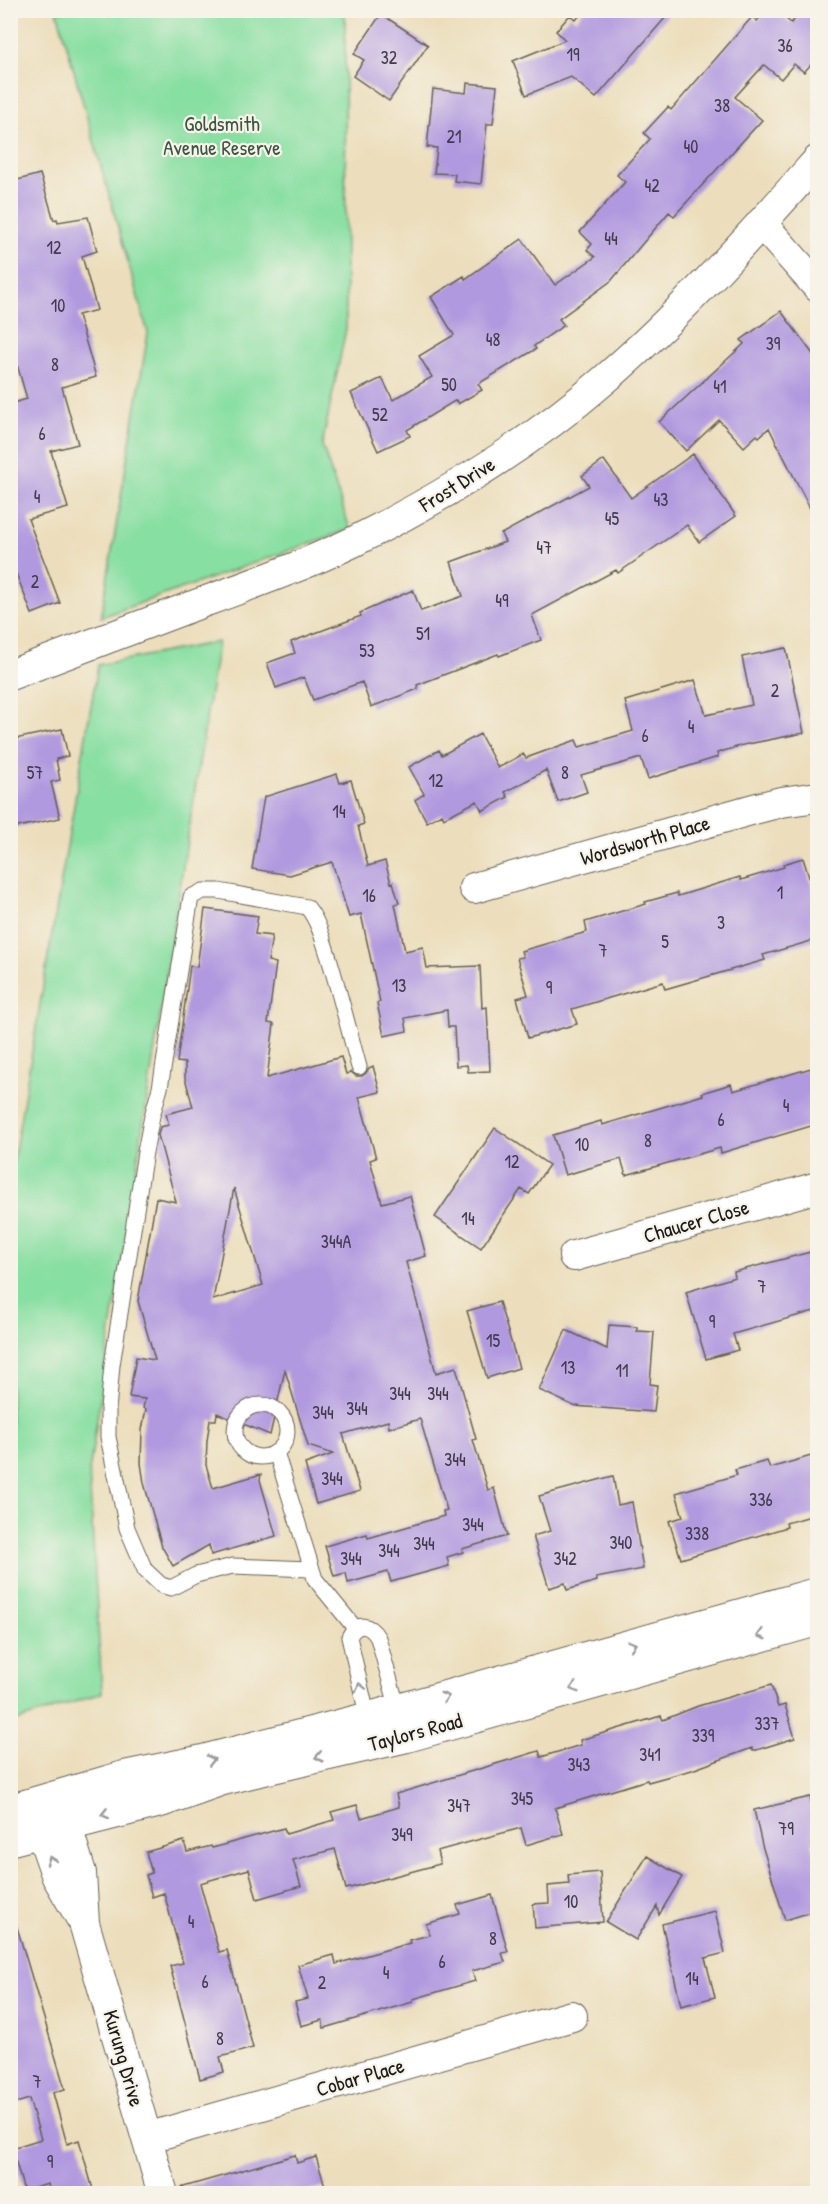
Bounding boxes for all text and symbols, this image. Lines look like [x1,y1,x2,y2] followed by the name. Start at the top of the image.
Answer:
[777,33,793,58] house number: 36
[566,42,580,67] house number: 19
[381,45,398,70] house number: 32
[714,93,730,118] house number: 38
[163,109,281,162] park label: Goldsmith Avenue Reserve
[447,124,461,149] house number: 21
[684,134,698,159] house number: 40
[644,173,660,198] house number: 42
[604,226,618,251] house number: 44
[47,235,62,260] house number: 12
[51,293,65,318] house number: 10
[486,327,500,352] house number: 48
[766,331,781,356] house number: 39
[51,352,59,377] house number: 8
[441,372,457,397] house number: 50
[713,374,727,399] house number: 41
[372,402,389,427] house number: 52
[38,421,46,446] house number: 6
[413,449,500,519] street label: Frost Drive
[34,484,41,509] house number: 4
[654,487,668,512] house number: 43
[605,506,620,531] house number: 45
[536,535,552,560] house number: 47
[31,569,40,594] house number: 2
[495,588,509,613] house number: 49
[416,621,430,646] house number: 51
[359,638,375,663] house number: 53
[771,678,780,703] house number: 2
[688,714,695,739] house number: 4
[641,723,649,748] house number: 6
[27,760,43,785] house number: 57
[561,760,569,785] house number: 8
[429,768,444,793] house number: 12
[332,799,346,824] house number: 14
[577,808,713,872] street label: Wordsworth Place
[777,880,783,905] house number: 1
[362,883,376,908] house number: 16
[717,910,725,935] house number: 3
[661,929,669,954] house number: 5
[599,938,608,963] house number: 7
[392,973,406,998] house number: 13
[546,975,553,1000] house number: 9
[783,1093,790,1118] house number: 4
[717,1107,725,1132] house number: 6
[644,1128,652,1153] house number: 8
[575,1132,589,1157] house number: 10
[505,1149,520,1174] house number: 12
[640,1192,752,1250] street label: Chaucer Close
[461,1206,475,1231] house number: 14
[321,1229,351,1254] house number: 344A
[758,1274,767,1299] house number: 7
[709,1309,716,1334] house number: 9
[486,1328,500,1353] house number: 15
[561,1355,575,1380] house number: 13
[615,1358,629,1383] house number: 11
[389,1381,411,1406] house number: 344
[427,1381,449,1406] house number: 344
[346,1396,368,1421] house number: 344
[312,1400,334,1425] house number: 344
[444,1447,466,1472] house number: 344
[321,1466,343,1491] house number: 344
[749,1487,773,1512] house number: 336
[462,1512,484,1537] house number: 344
[685,1521,709,1546] house number: 338
[610,1530,632,1555] house number: 340
[413,1531,435,1556] house number: 344
[378,1538,400,1563] house number: 344
[340,1546,362,1571] house number: 344
[553,1546,577,1571] house number: 342
[756,1627,766,1640] one-way arrow
[627,1640,637,1652] one-way arrow
[569,1681,580,1693] one-way arrow
[355,1682,368,1692] one-way arrow
[439,1692,449,1705] one-way arrow
[365,1706,465,1758] street label: Taylors Road
[754,1711,780,1736] house number: 337
[692,1723,715,1748] house number: 339
[639,1742,661,1767] house number: 341
[314,1749,324,1762] one-way arrow
[568,1752,590,1777] house number: 343
[206,1754,216,1767] one-way arrow
[511,1786,534,1811] house number: 345
[447,1793,471,1818] house number: 347
[100,1807,110,1820] one-way arrow
[778,1816,794,1841] house number: 79
[391,1822,413,1847] house number: 349
[46,1855,58,1866] one-way arrow
[564,1889,578,1914] house number: 10
[188,1909,195,1934] house number: 4
[489,1926,497,1951] house number: 8
[438,1949,446,1974] house number: 6
[383,1960,390,1985] house number: 4
[685,1966,699,1991] house number: 14
[201,1969,209,1994] house number: 6
[318,1970,327,1995] house number: 2
[96,2006,152,2110] street label: Kurung Drive
[216,2026,224,2051] house number: 8
[313,2051,407,2103] street label: Cobar Place
[33,2069,42,2094] house number: 7
[47,2149,54,2174] house number: 9

